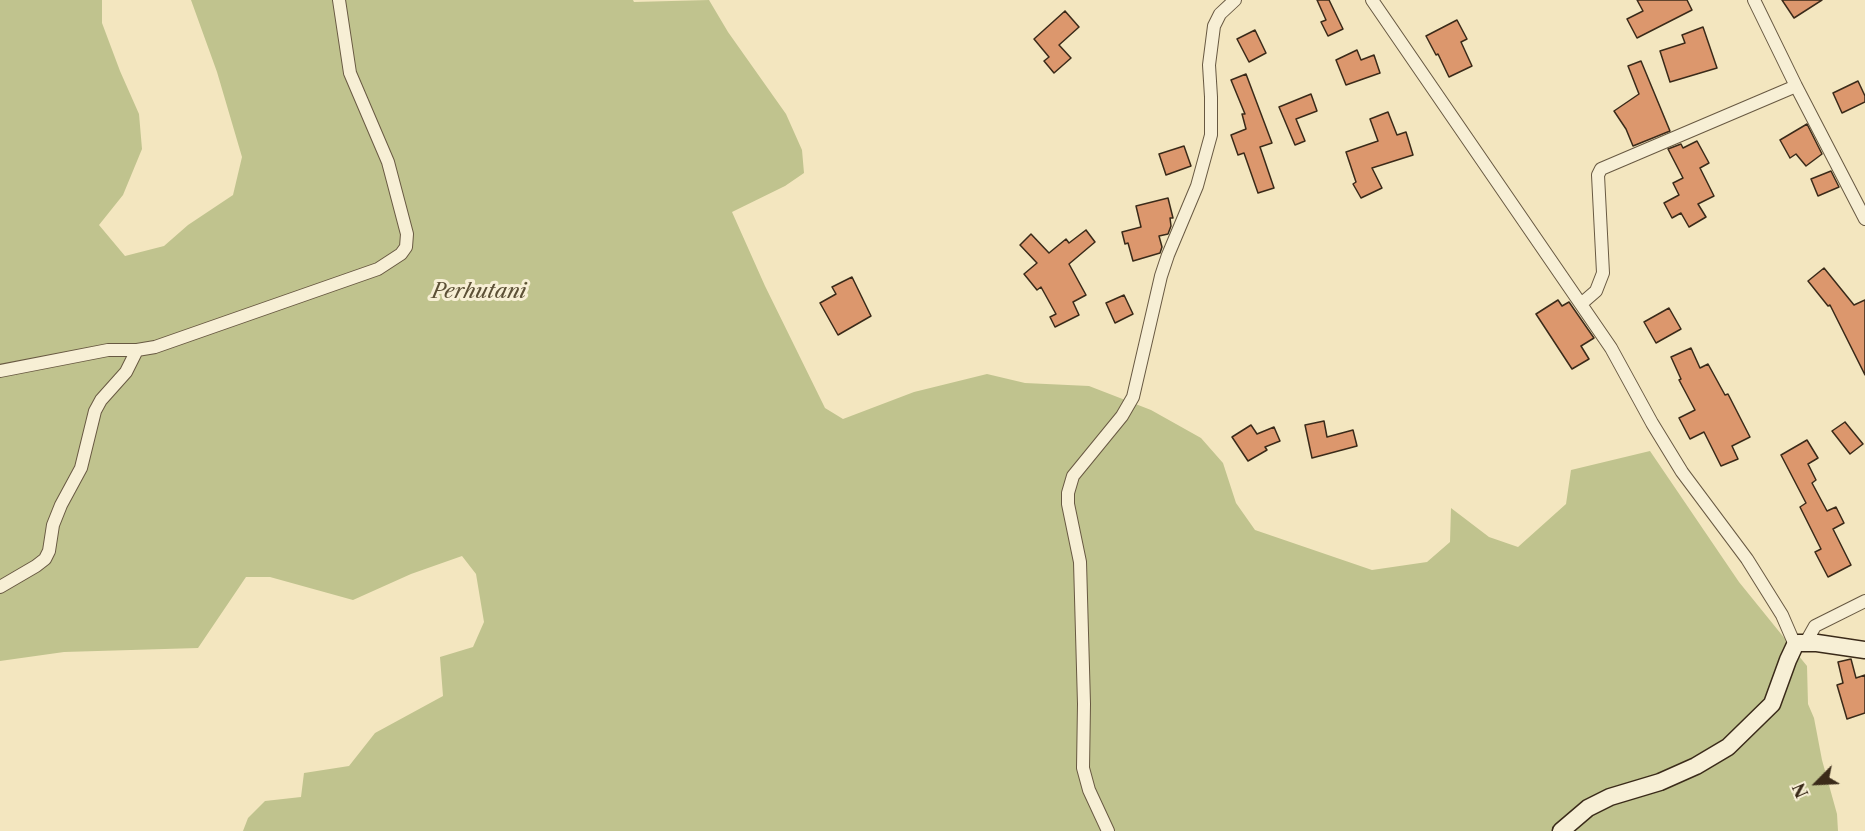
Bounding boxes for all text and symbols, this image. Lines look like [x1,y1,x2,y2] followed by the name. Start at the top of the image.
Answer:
[432,279,526,305] park label: Perhutani
[1787,753,1847,813] north arrow
[1789,780,1813,801] text: N

